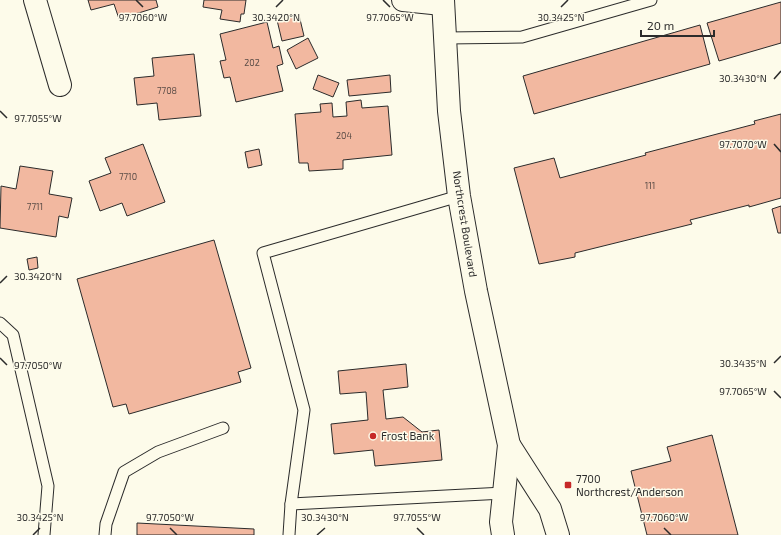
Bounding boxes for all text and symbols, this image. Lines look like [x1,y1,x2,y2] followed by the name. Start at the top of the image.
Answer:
[119,11,168,23] text: 97.7060°W
[252,11,300,23] text: 30.3420°N
[366,11,414,23] text: 97.7065°W
[537,11,585,23] text: 30.3425°N
[641,12,714,38] scale bar
[647,18,674,32] text: 20 m
[244,57,260,68] house number: 202
[719,72,767,84] text: 30.3430°N
[157,85,177,96] house number: 7708
[14,112,62,124] text: 97.7055°W
[336,130,352,141] house number: 204
[719,138,767,150] text: 97.7070°W
[451,170,480,278] street label: Northcrest Boulevard
[119,171,137,182] house number: 7710
[645,180,655,191] house number: 111
[27,201,43,212] house number: 7711
[14,270,62,282] text: 30.3420°N
[719,357,767,369] text: 30.3435°N
[14,359,62,371] text: 97.7050°W
[719,385,767,397] text: 97.7065°W
[381,429,435,442] place label: Frost Bank
[368,431,378,441] marker: Frost Bank
[576,472,683,498] place label: 7700 Northcrest/Anderson
[563,480,573,490] marker: 7700 Northcrest/Anderson
[16,511,64,523] text: 30.3425°N
[146,511,194,523] text: 97.7050°W
[301,511,349,523] text: 30.3430°N
[393,511,441,523] text: 97.7055°W
[640,511,689,523] text: 97.7060°W

